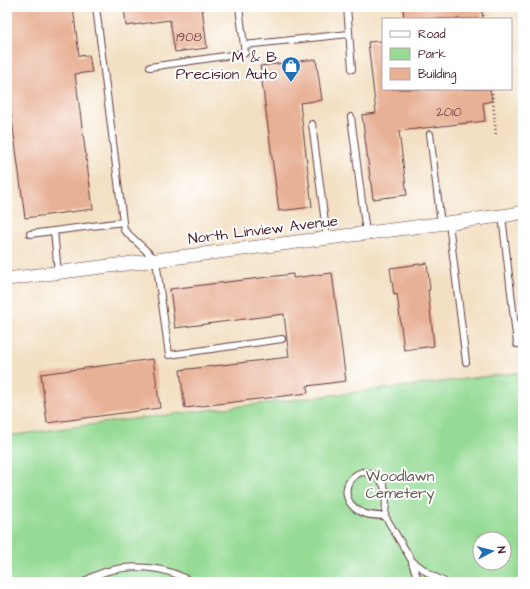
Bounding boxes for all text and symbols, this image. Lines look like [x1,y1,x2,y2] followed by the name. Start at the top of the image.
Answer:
[382,18,512,90] legend
[418,26,446,43] text: Road
[176,28,202,46] house number: 1908
[418,46,446,63] text: Park
[176,47,278,85] place label: M & B Precision Auto
[280,55,302,83] shop icon: M & B Precision Auto
[418,66,456,84] text: Building
[436,103,462,121] house number: 2010
[187,210,339,250] street label: North Linview Avenue
[365,466,435,505] park label: Woodlawn Cemetery
[472,531,512,571] north arrow
[494,546,509,554] text: N

